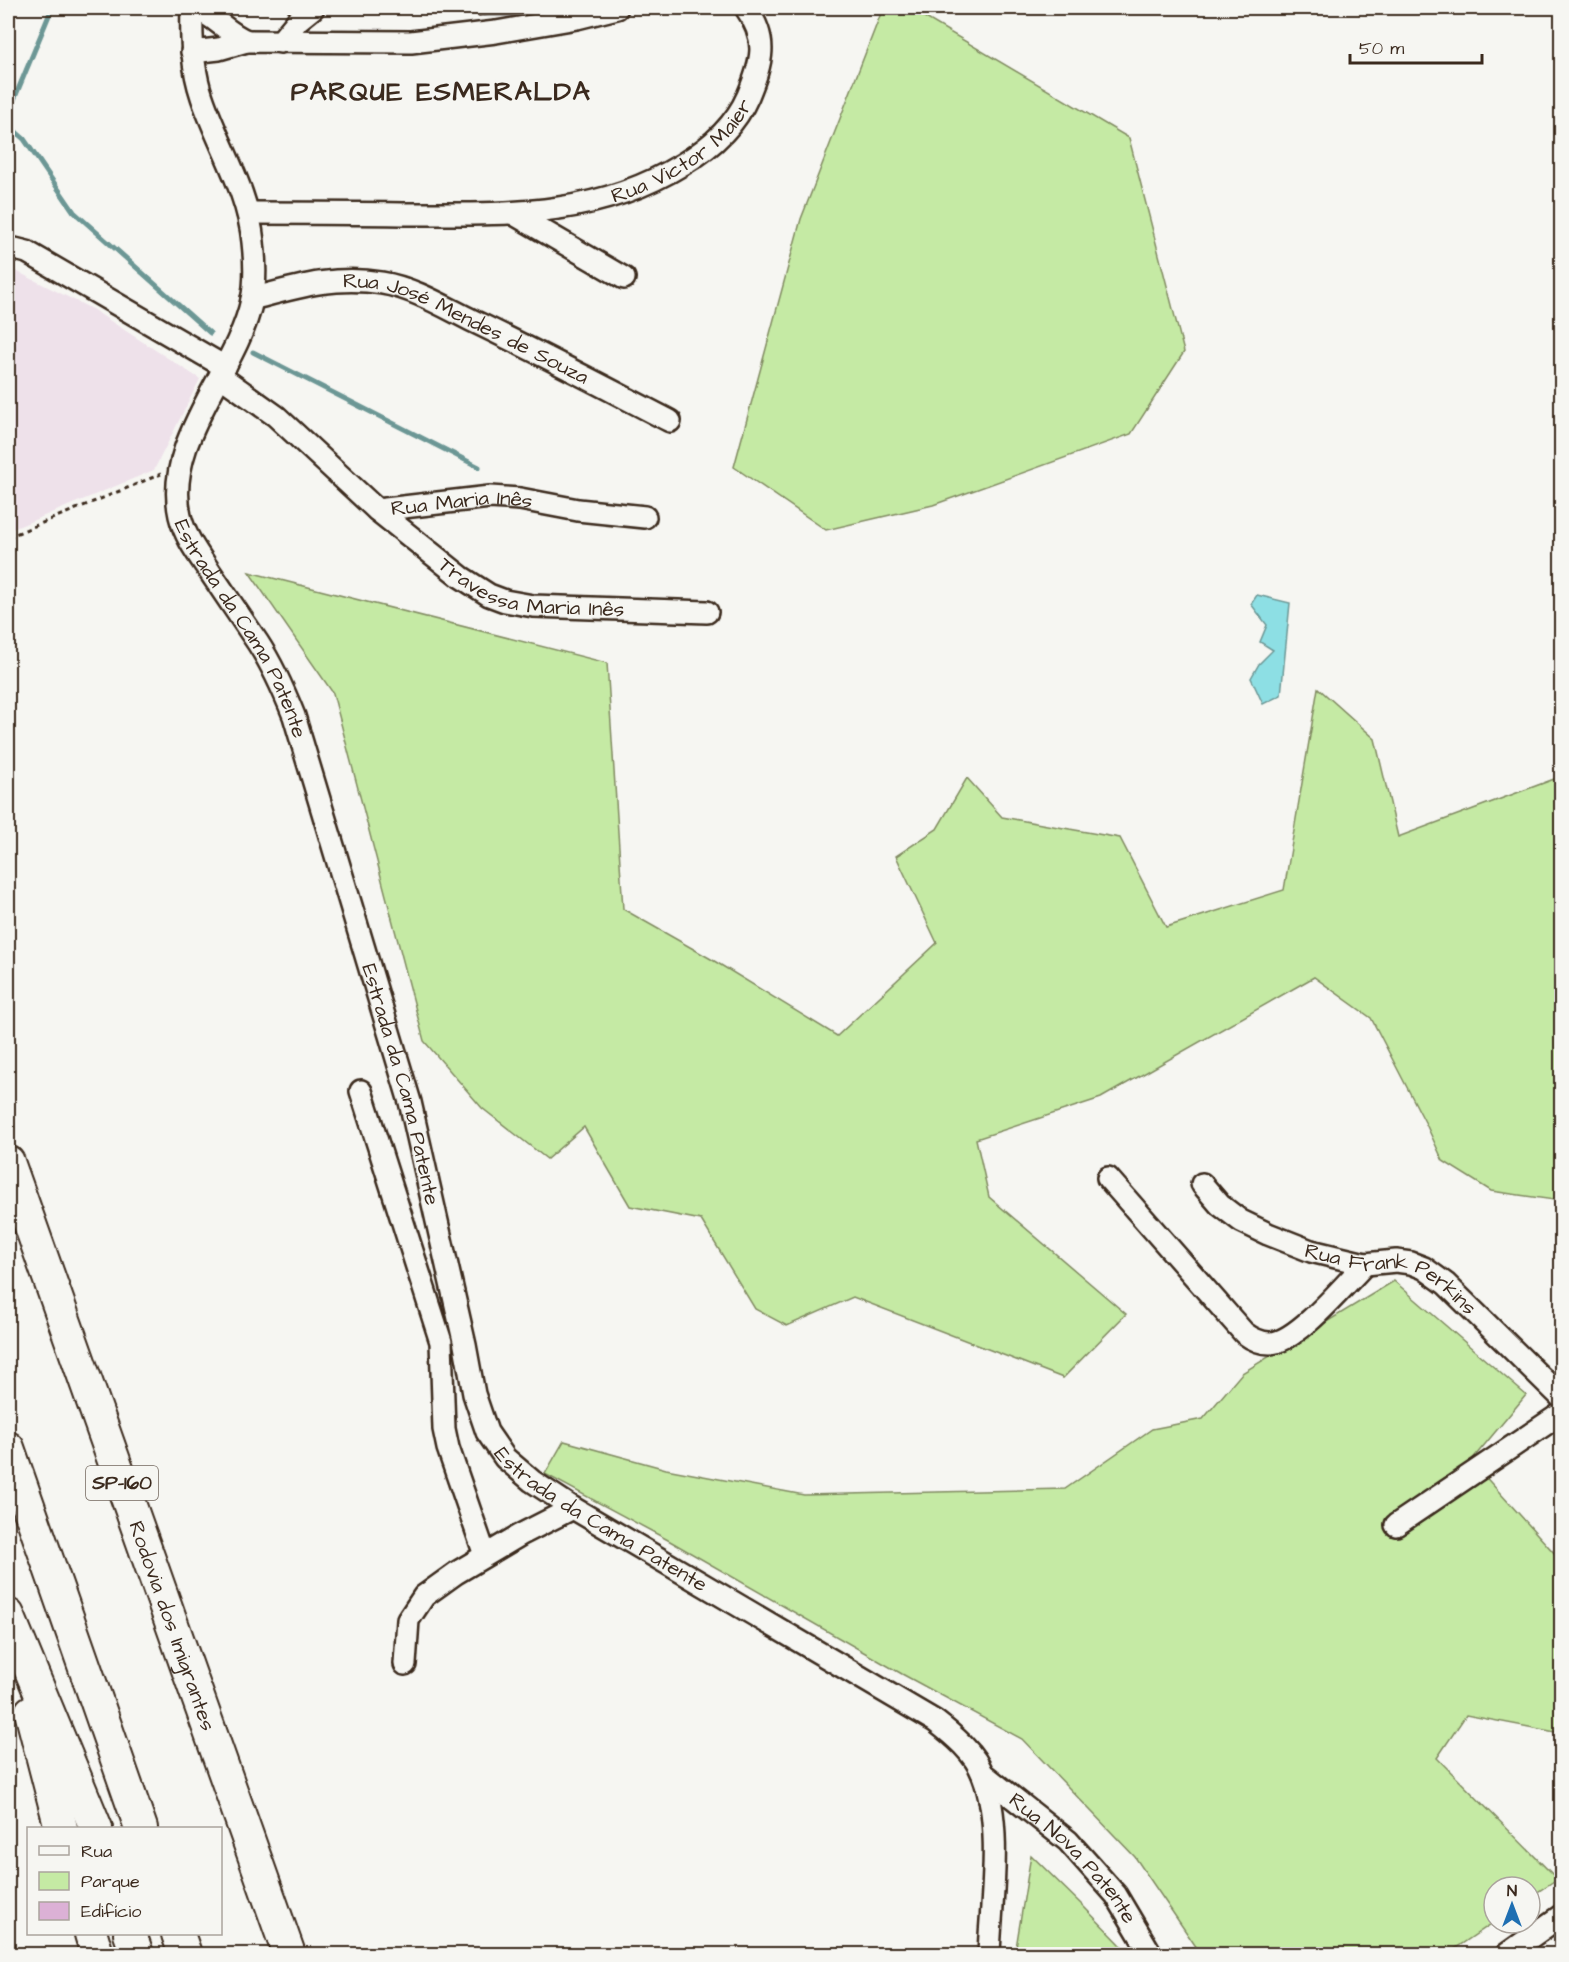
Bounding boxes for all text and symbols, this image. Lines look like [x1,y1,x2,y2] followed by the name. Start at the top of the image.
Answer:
[1350,27,1482,65] scale bar
[1359,36,1404,61] text: 50 m
[291,73,591,111] district label: PARQUE ESMERALDA
[607,93,759,210] street label: Rua Victor Maier
[343,266,594,391] street label: Rua José Mendes de Souza
[389,482,535,523] street label: Rua Maria Inês
[167,515,314,741] street label: Estrada da Cama Patente
[432,550,625,624] street label: Travessa Maria Inês
[355,960,447,1208] street label: Estrada da Cama Patente
[1302,1236,1483,1321] street label: Rua Frank Perkins
[487,1441,713,1598] street label: Estrada da Cama Patente
[86,1466,158,1500] road number: SP-160
[122,1517,223,1735] street label: Rodovia dos Imigrantes
[1003,1785,1144,1929] street label: Rua Nova Patente
[27,1827,222,1935] legend
[81,1839,112,1864] text: Rua
[81,1869,140,1894] text: Parque
[1482,1875,1542,1935] north arrow
[1507,1880,1517,1902] text: N
[81,1899,141,1924] text: Edifício

